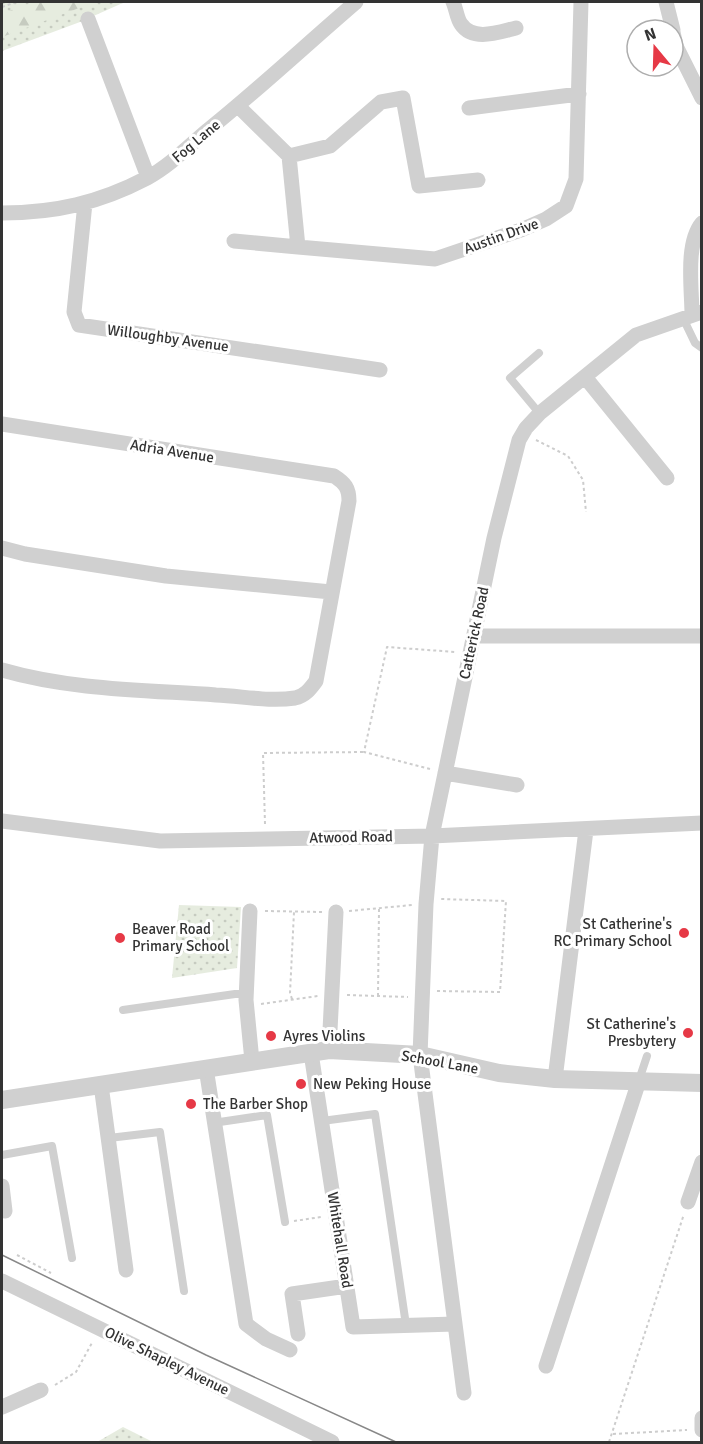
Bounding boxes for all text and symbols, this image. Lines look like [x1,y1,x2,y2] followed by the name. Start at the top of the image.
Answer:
[625,18,685,78] north arrow
[642,23,659,46] text: N
[168,116,224,166] street label: Fog Lane
[461,214,541,258] street label: Austin Drive
[106,321,230,355] street label: Willoughby Avenue
[129,435,215,467] street label: Adria Avenue
[455,585,493,681] street label: Catterick Road
[309,827,393,847] street label: Atwood Road
[553,915,672,950] place label: St Catherine's RC Primary School
[132,920,229,955] place label: Beaver Road Primary School
[677,926,691,940] marker: St Catherine's RC Primary School
[113,931,127,945] marker: Beaver Road Primary School
[587,1015,676,1050] place label: St Catherine's Presbytery
[681,1026,695,1040] marker: St Catherine's Presbytery
[283,1027,366,1045] place label: Ayres Violins
[264,1029,278,1043] marker: Ayres Violins
[400,1046,480,1078] street label: School Lane
[313,1075,431,1093] place label: New Peking House
[294,1077,308,1091] marker: New Peking House
[203,1095,308,1113] place label: The Barber Shop
[184,1097,198,1111] marker: The Barber Shop
[323,1191,357,1290] street label: Whitehall Road
[102,1323,232,1399] street label: Olive Shapley Avenue

